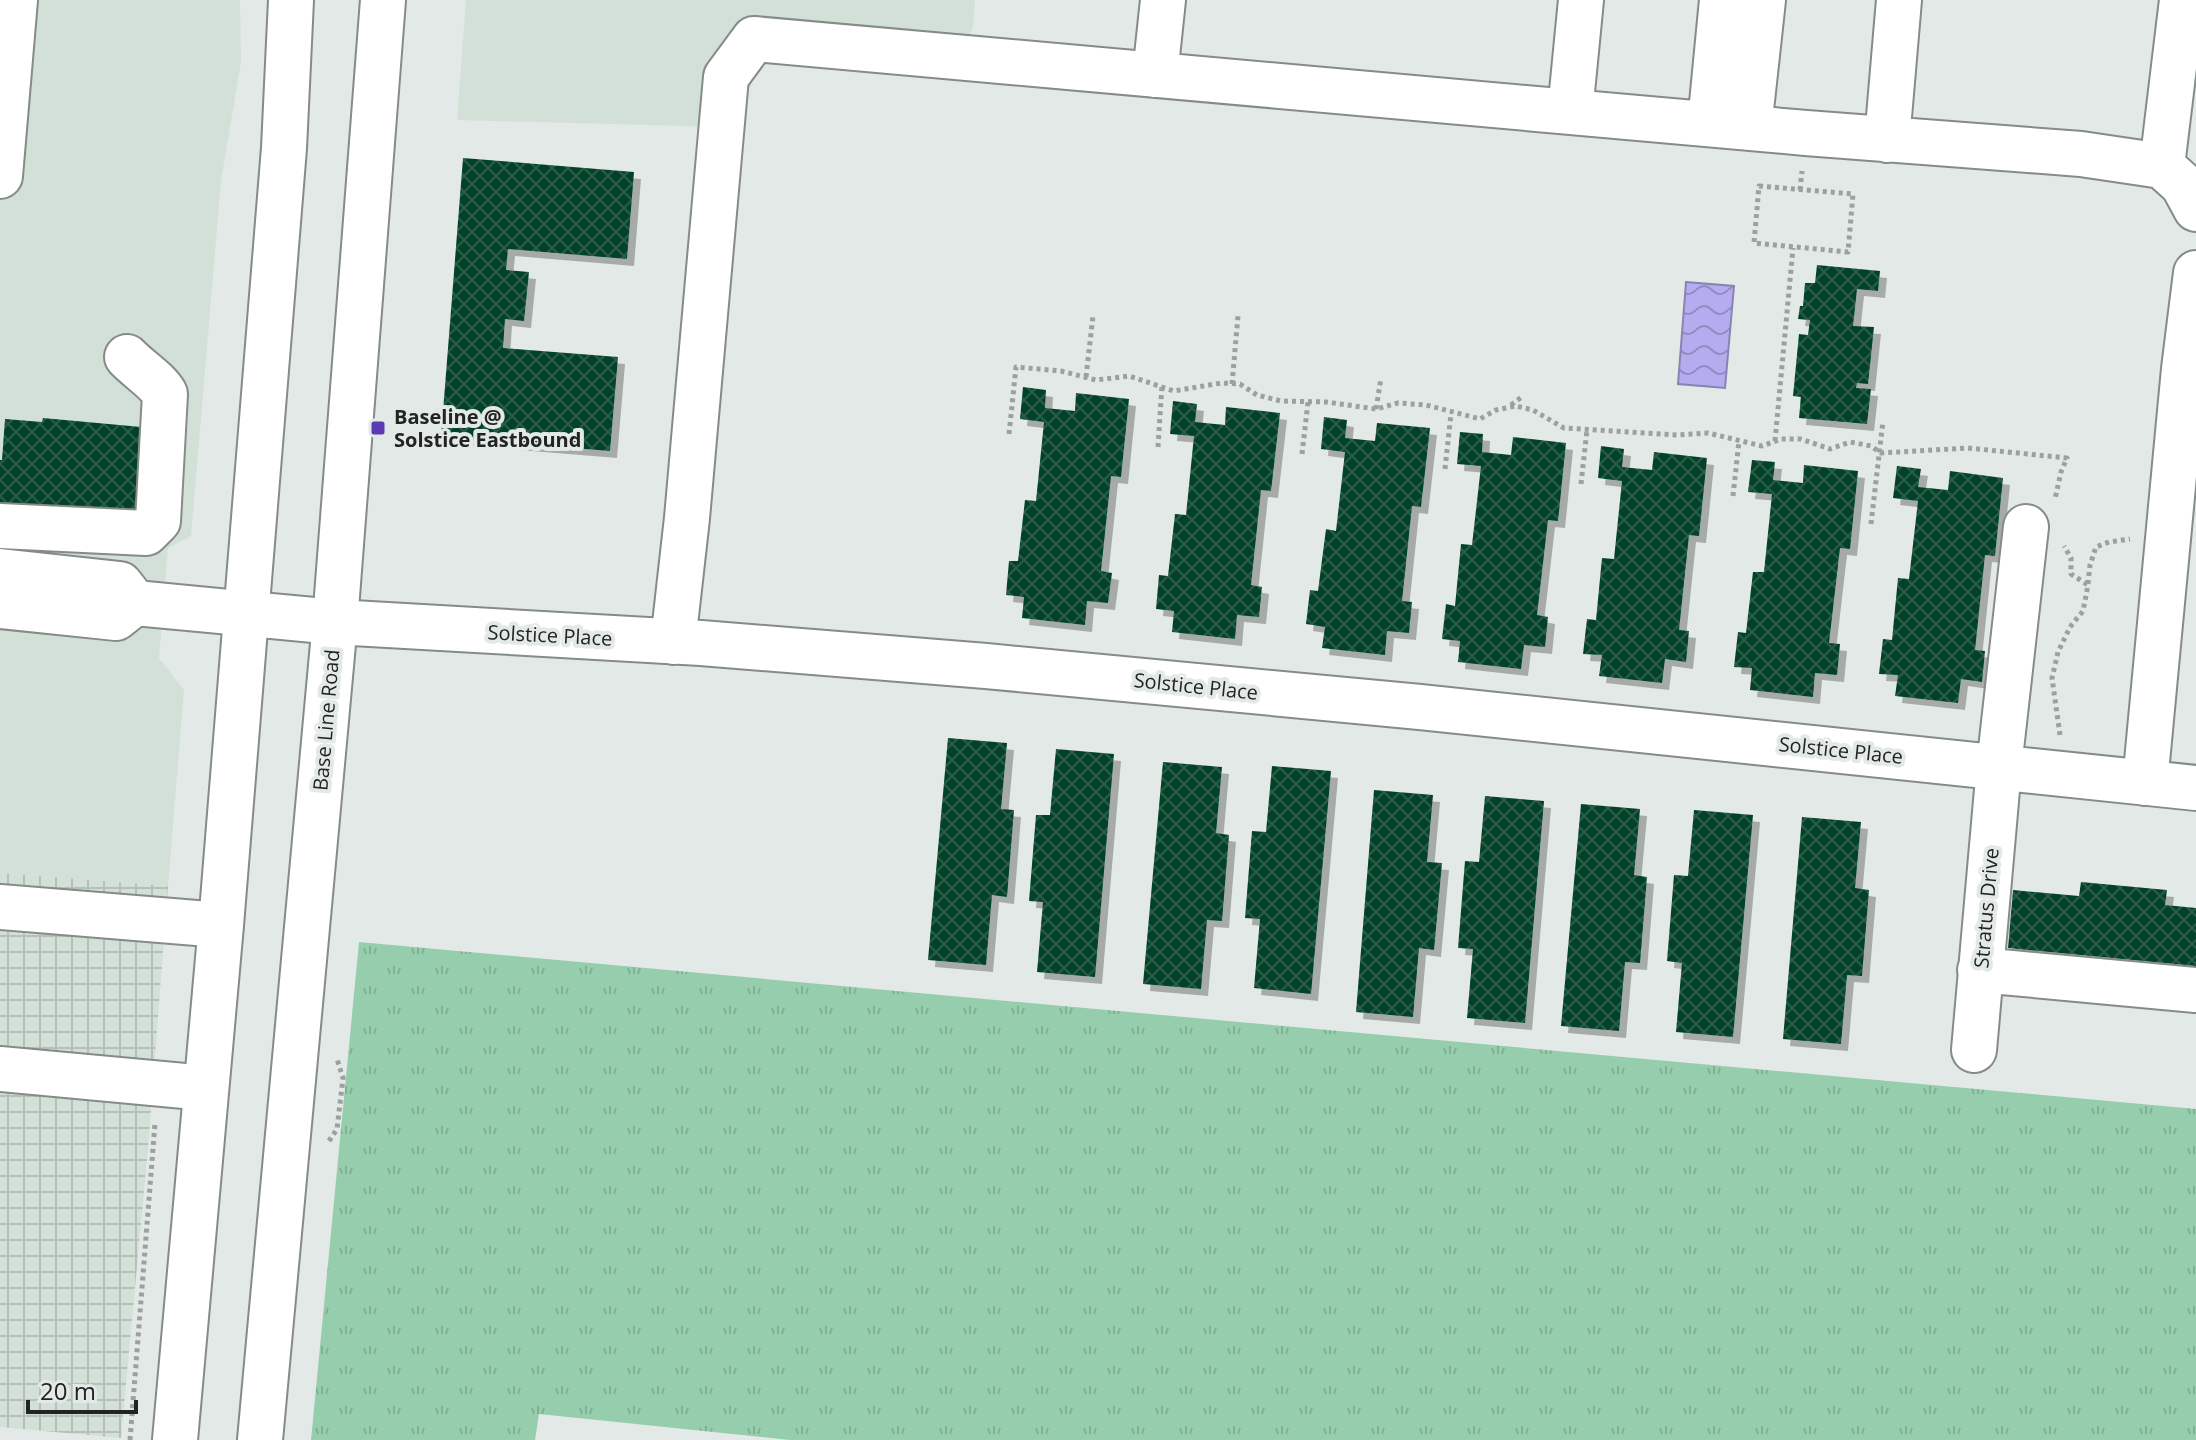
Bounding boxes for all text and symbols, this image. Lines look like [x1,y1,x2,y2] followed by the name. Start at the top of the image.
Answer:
[394,403,581,453] place label: Baseline @ Solstice Eastbound
[369,419,387,437] marker: Baseline @ Solstice Eastbound
[487,618,613,652] street label: Solstice Place
[306,648,346,792] street label: Base Line Road
[1133,666,1259,706] street label: Solstice Place
[1778,730,1904,770] street label: Solstice Place
[1967,847,2005,969] street label: Stratus Drive
[28,1364,136,1414] scale bar
[40,1374,96,1407] text: 20 m

